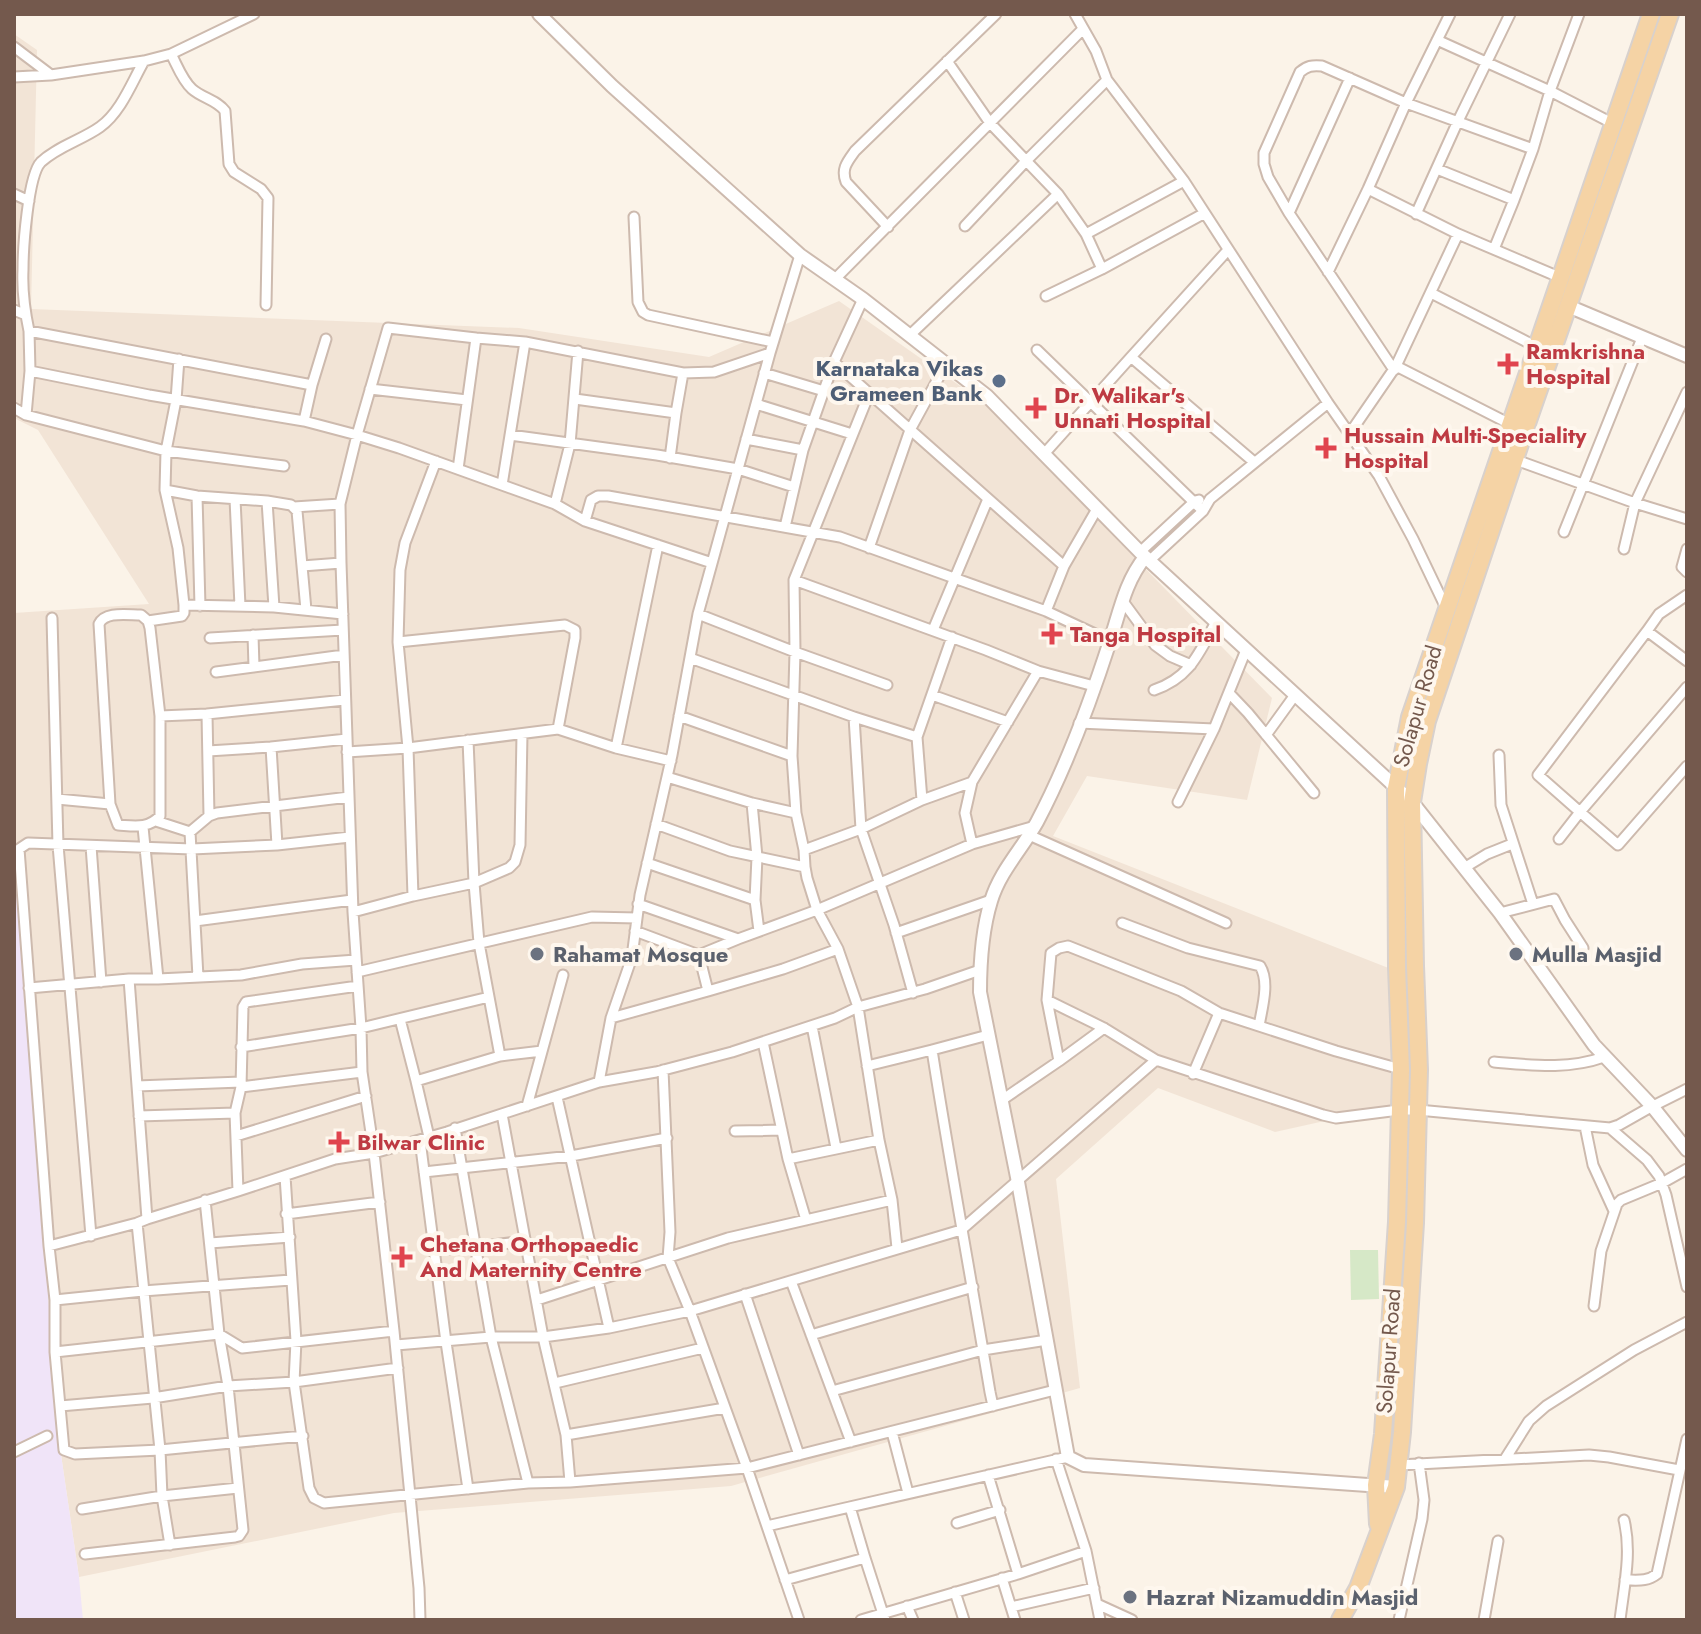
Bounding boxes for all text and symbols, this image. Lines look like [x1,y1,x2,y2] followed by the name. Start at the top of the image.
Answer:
[1526,335,1645,392] place label: Ramkrishna Hospital
[815,352,983,409] place label: Karnataka Vikas Grameen Bank
[1497,353,1519,375] marker: Ramkrishna Hospital
[990,372,1008,390] marker: Karnataka Vikas Grameen Bank
[1054,379,1211,436] place label: Dr. Walikar's Unnati Hospital
[1025,397,1047,419] marker: Dr. Walikar's Unnati Hospital
[1344,419,1587,476] place label: Hussain Multi-Speciality Hospital
[1315,437,1337,459] marker: Hussain Multi-Speciality Hospital
[1070,618,1221,650] place label: Tanga Hospital
[1041,623,1063,645] marker: Tanga Hospital
[1384,641,1450,771] street label: Solapur Road
[553,938,728,970] place label: Rahamat Mosque
[1532,938,1662,970] place label: Mulla Masjid
[528,945,546,963] marker: Rahamat Mosque
[1507,945,1525,963] marker: Mulla Masjid
[357,1126,485,1158] place label: Bilwar Clinic
[328,1131,350,1153] marker: Bilwar Clinic
[419,1228,642,1285] place label: Chetana Orthopaedic And Maternity Centre
[391,1246,413,1268] marker: Chetana Orthopaedic And Maternity Centre
[1368,1287,1408,1415] street label: Solapur Road
[1146,1581,1418,1613] place label: Hazrat Nizamuddin Masjid
[1121,1588,1139,1606] marker: Hazrat Nizamuddin Masjid

